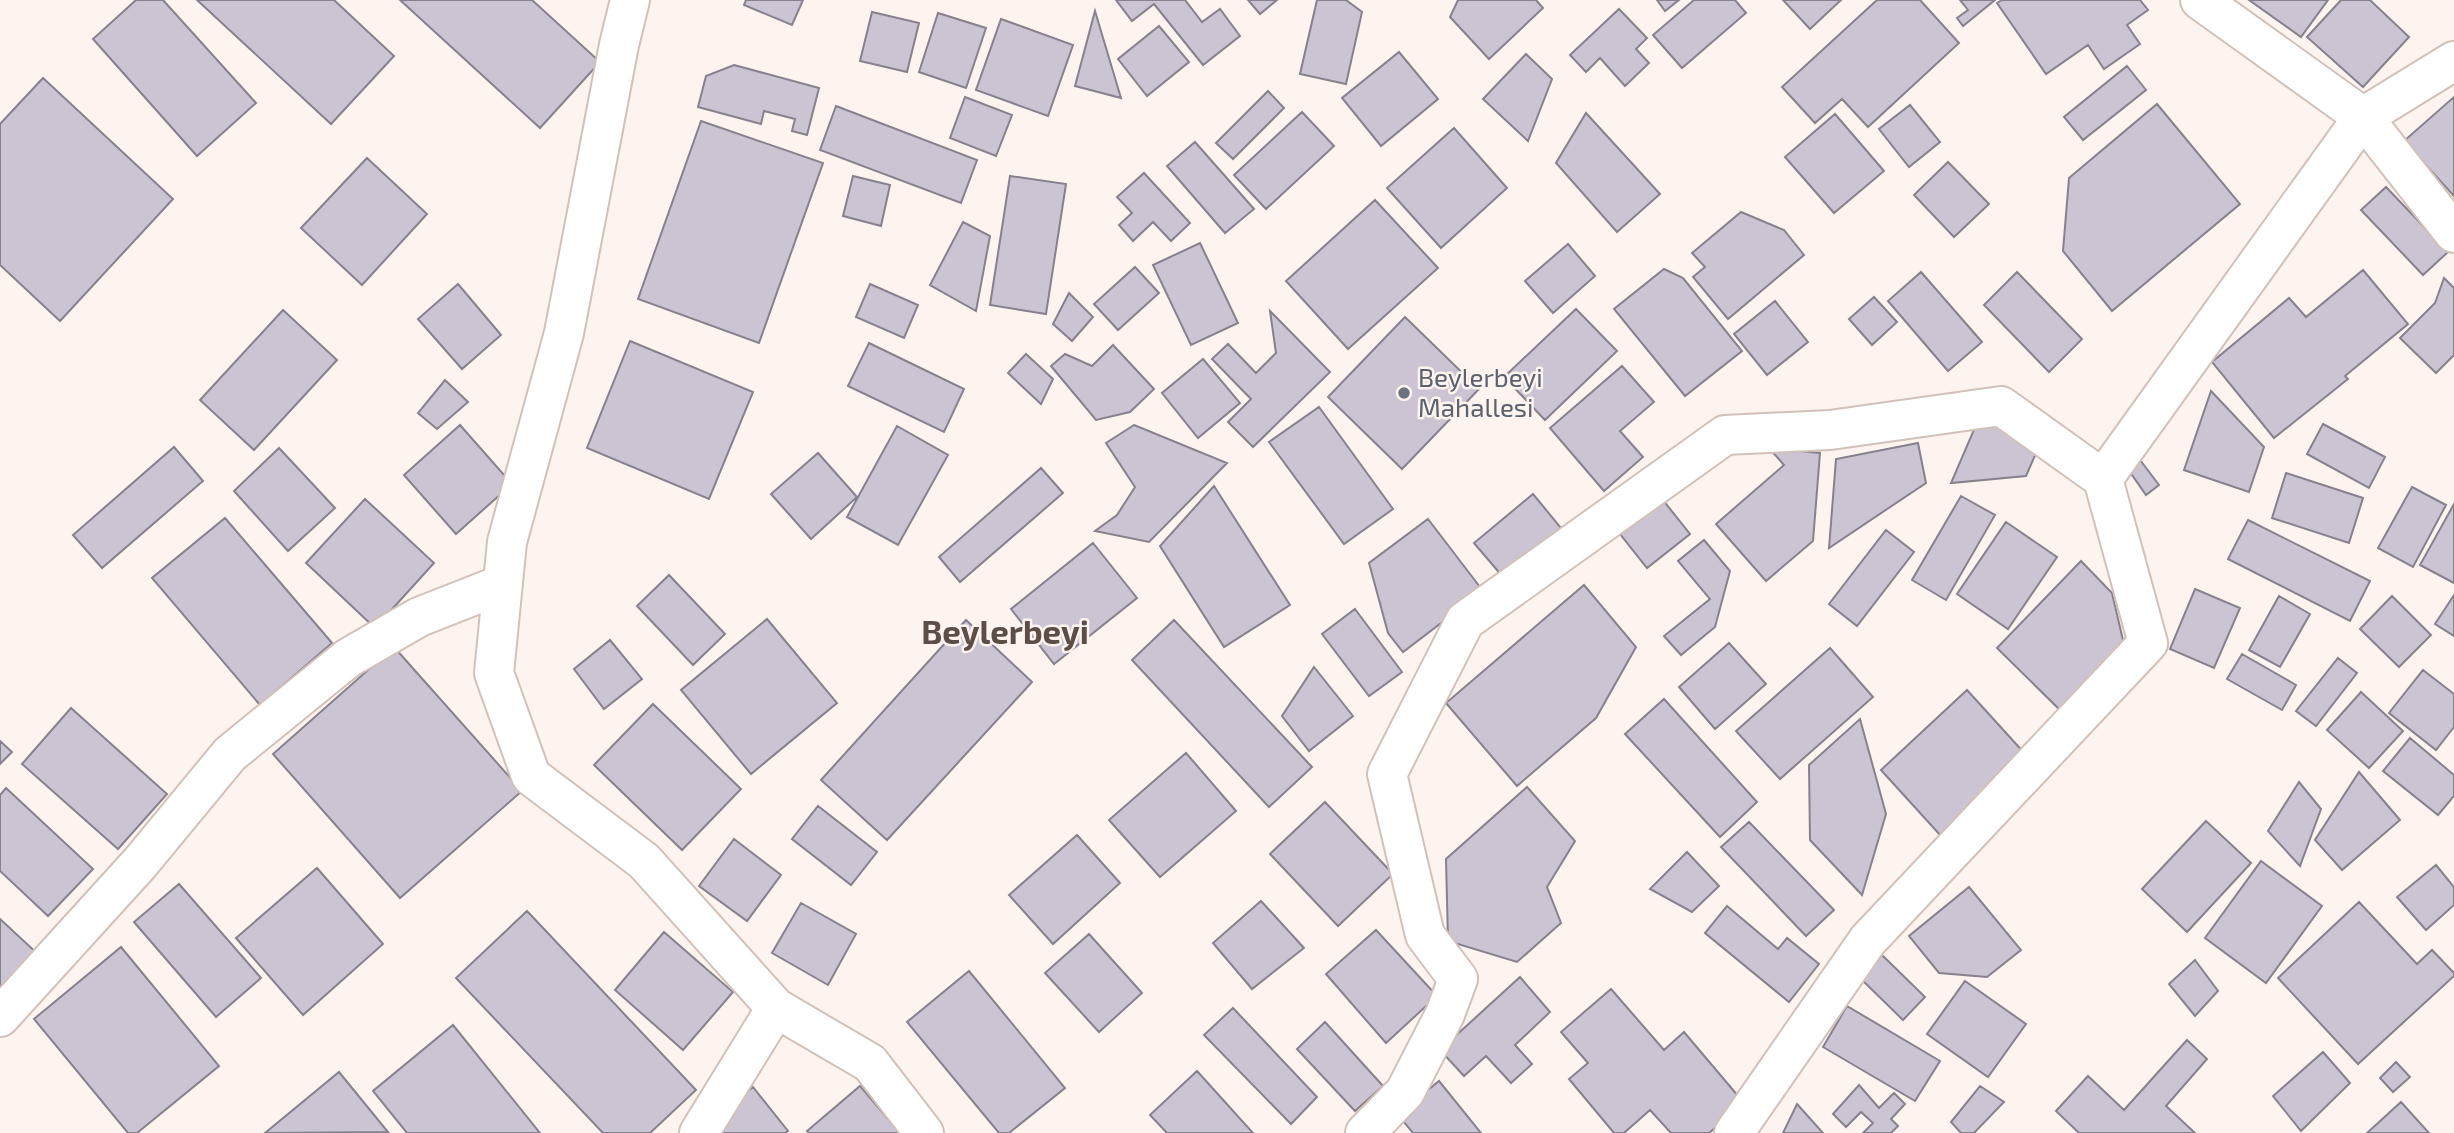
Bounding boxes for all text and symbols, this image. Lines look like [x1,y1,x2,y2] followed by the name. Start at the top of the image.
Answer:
[1418,361,1543,422] place label: Beylerbeyi Mahallesi
[1396,385,1412,401] marker: Beylerbeyi Mahallesi
[921,611,1089,651] district label: Beylerbeyi

